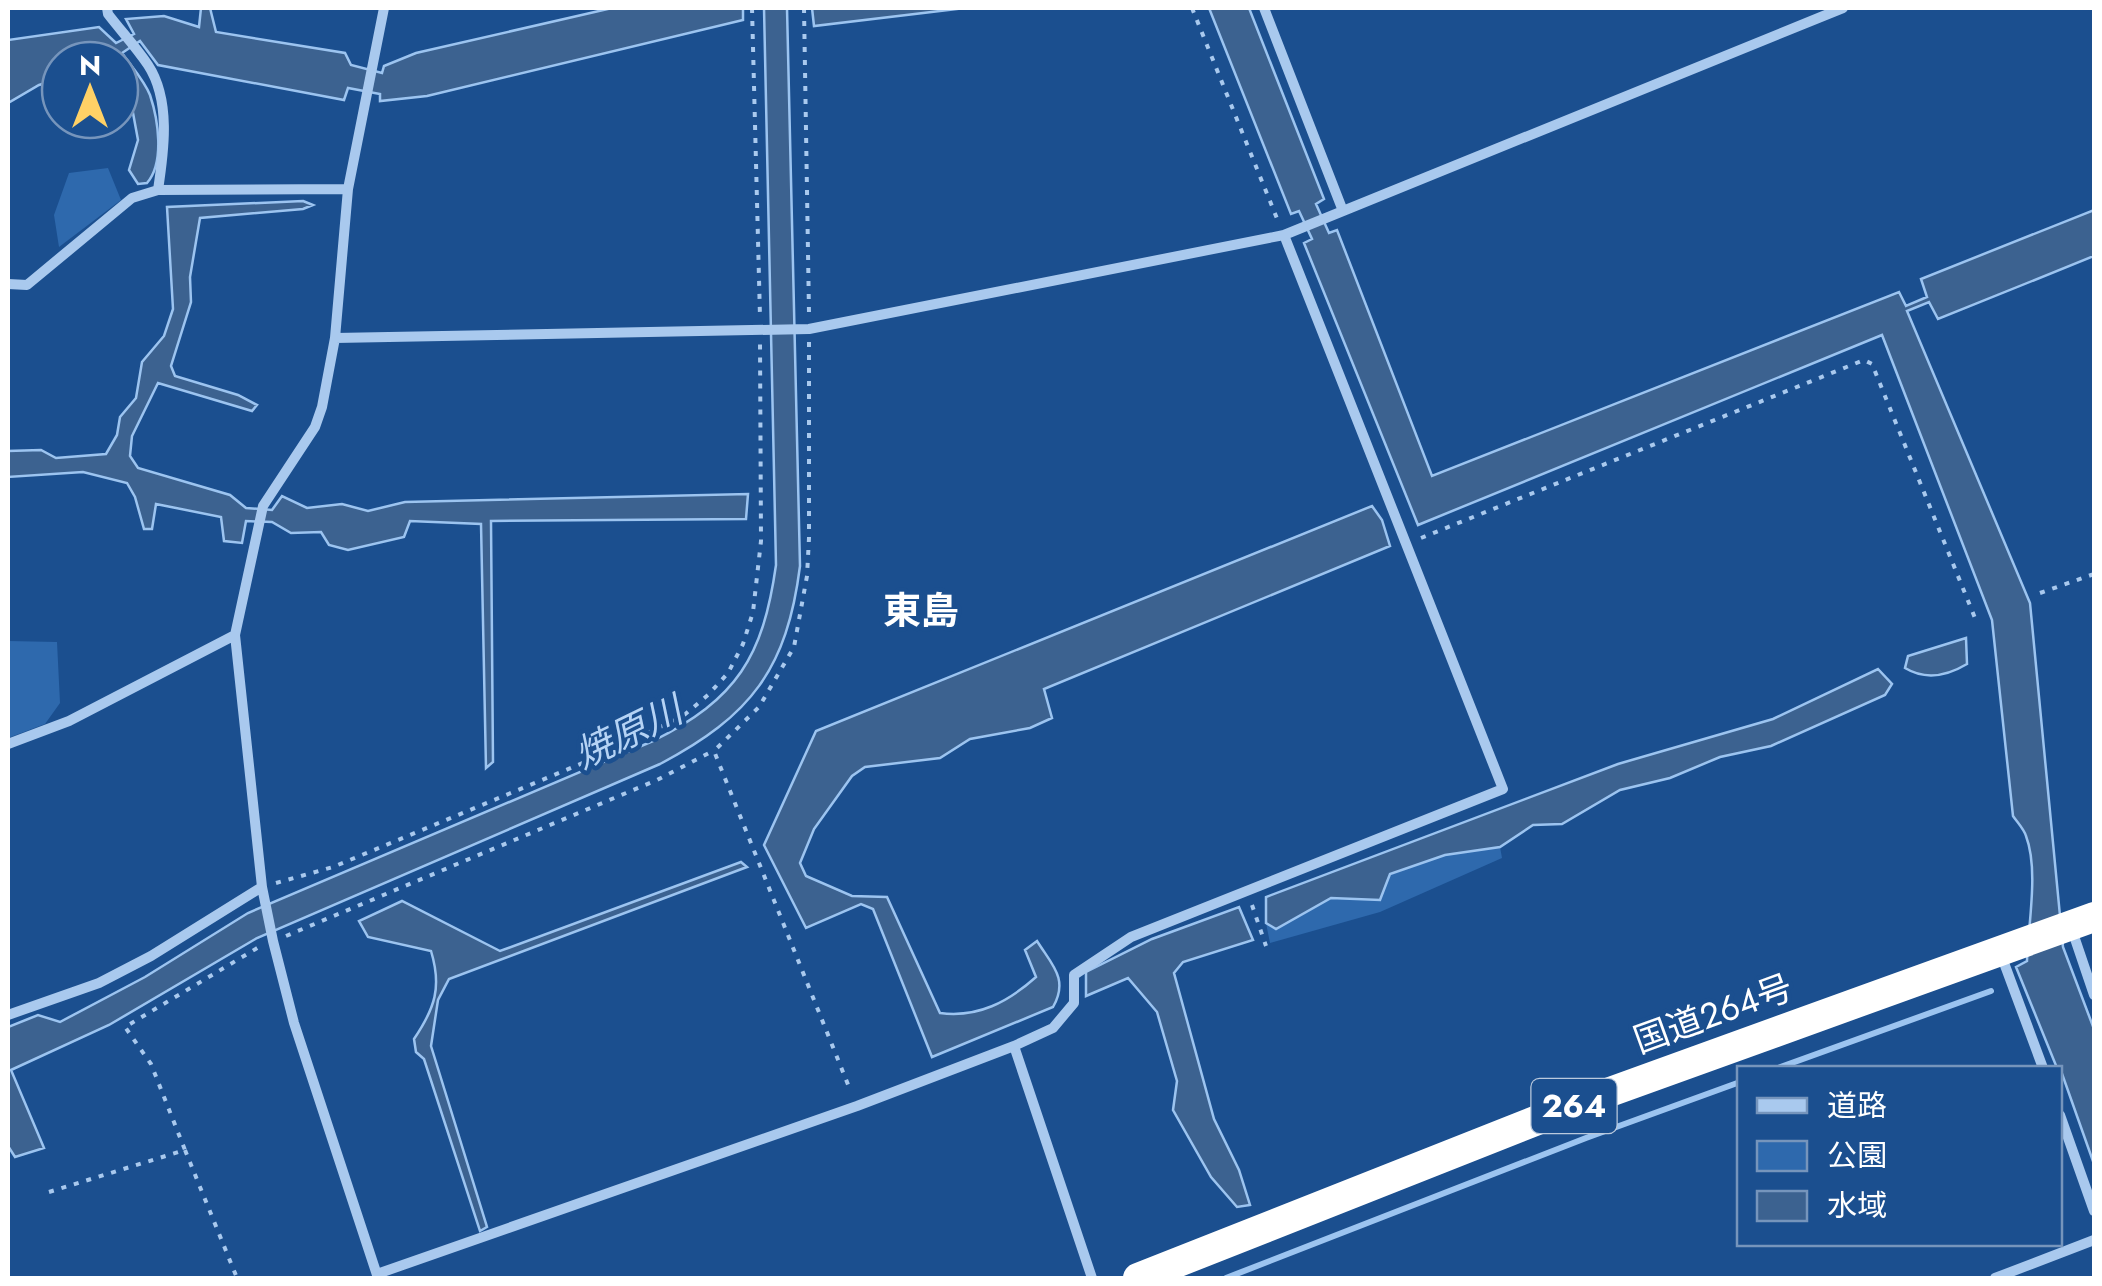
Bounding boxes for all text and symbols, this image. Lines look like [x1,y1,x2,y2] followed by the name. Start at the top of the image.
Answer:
[40,40,140,140] north arrow
[79,45,101,86] text: N
[883,583,959,638] district label: 東島
[565,681,695,782] water label: 焼原川
[1627,962,1799,1066] street label: 国道264号
[1737,1066,2062,1246] legend
[1532,1079,1616,1133] road number: 264
[1827,1084,1887,1127] text: 道路
[1827,1134,1887,1177] text: 公園
[1827,1184,1887,1227] text: 水域

